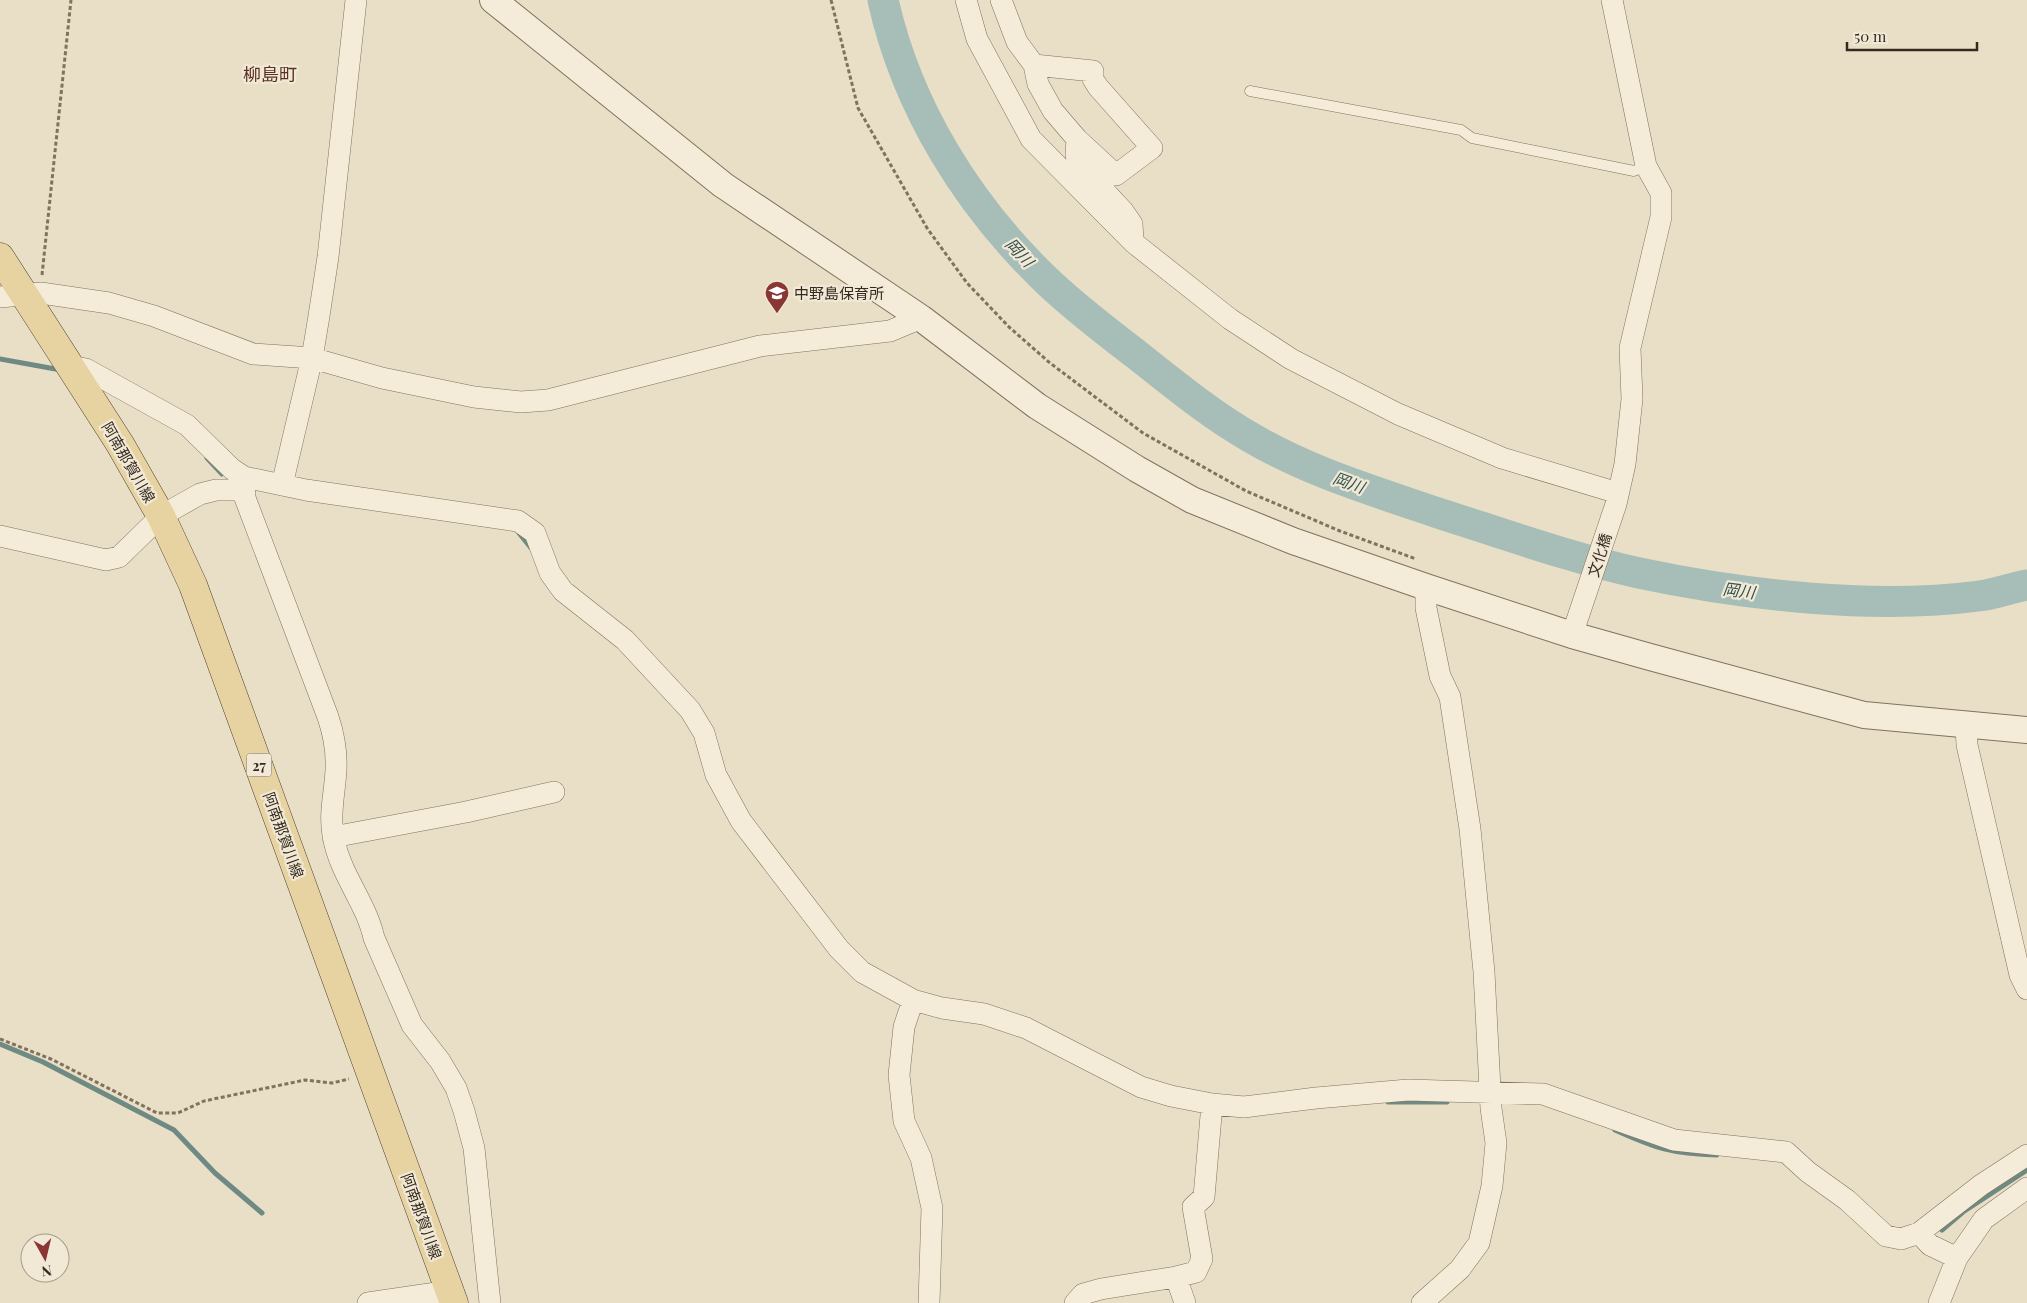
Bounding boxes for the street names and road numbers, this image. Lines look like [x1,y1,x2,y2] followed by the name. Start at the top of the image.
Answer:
[98,418,160,506] street label: 阿南那賀川線
[1583,531,1615,579] street label: 文化橋
[246,754,272,776] road number: 27
[259,789,309,881] street label: 阿南那賀川線
[397,1170,447,1262] street label: 阿南那賀川線

